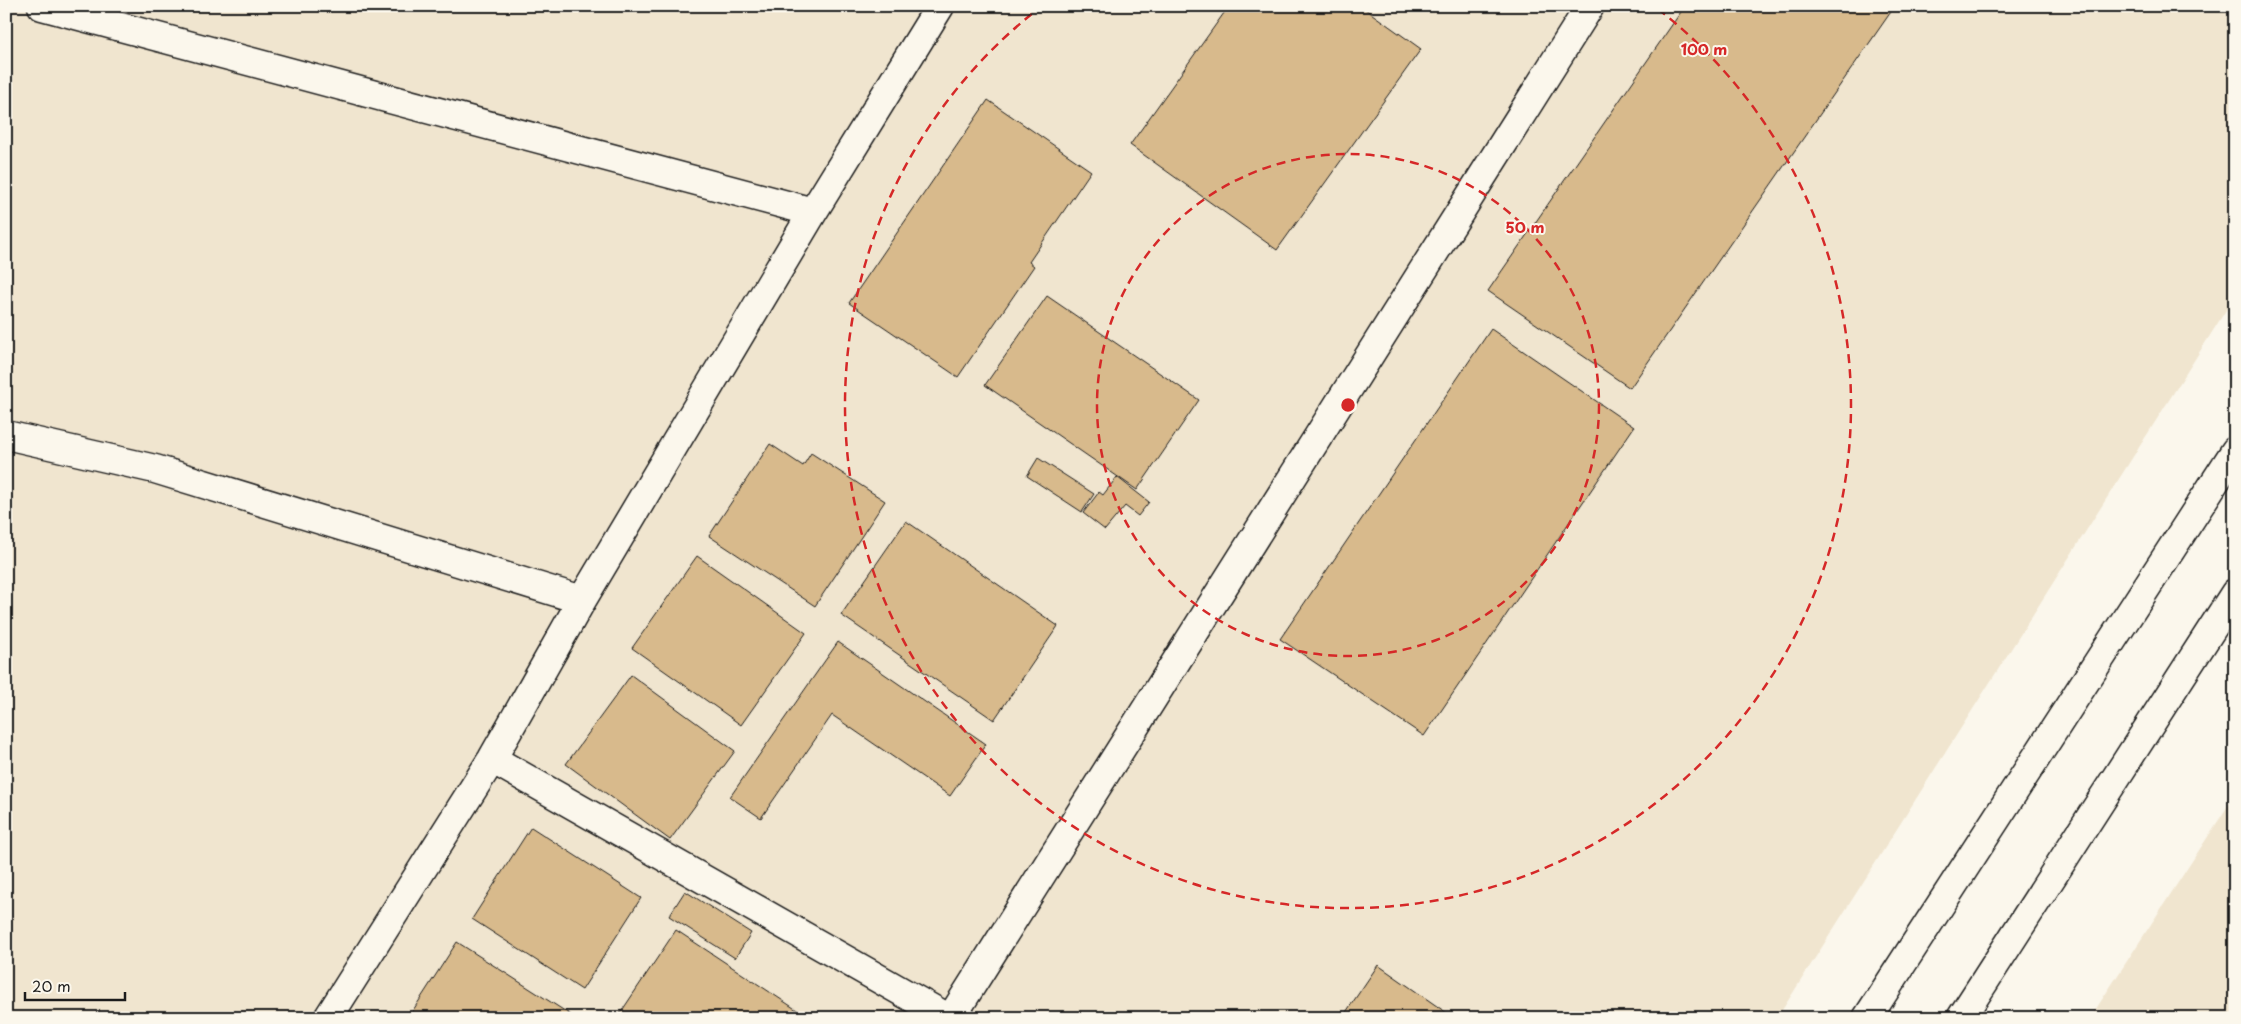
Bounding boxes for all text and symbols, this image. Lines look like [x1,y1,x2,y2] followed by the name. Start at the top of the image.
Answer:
[1681,37,1727,60] text: 100 m
[1506,215,1544,238] text: 50 m
[1339,396,1357,414] centre of rings
[25,969,125,1001] scale bar
[32,974,71,997] text: 20 m

